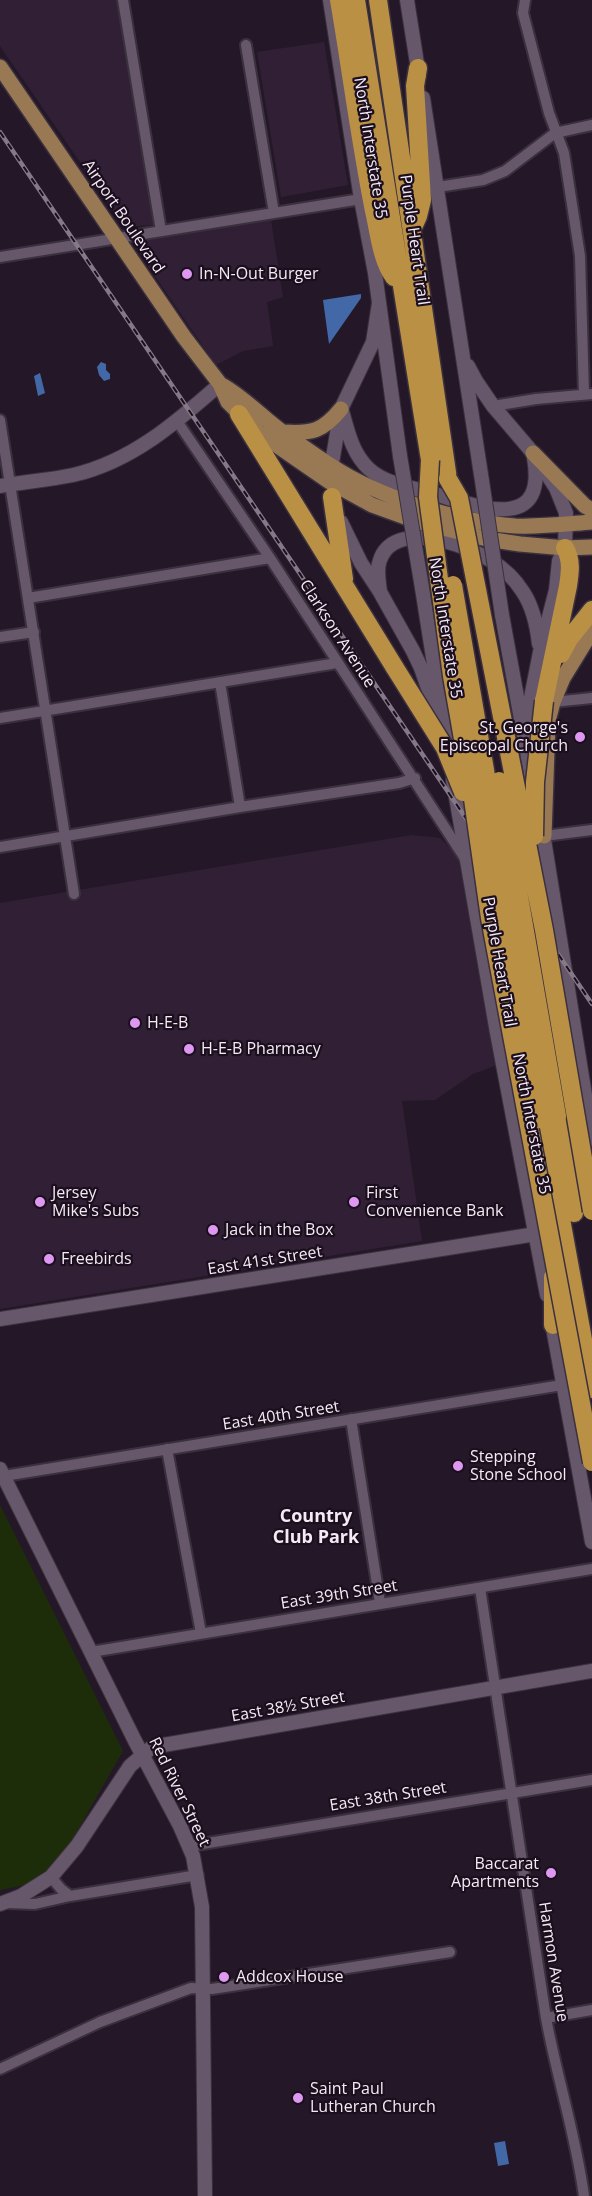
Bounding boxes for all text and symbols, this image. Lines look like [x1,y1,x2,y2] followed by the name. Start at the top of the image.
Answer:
[349,76,391,220] street label: North Interstate 35
[78,157,168,277] street label: Airport Boulevard
[395,174,433,306] street label: Purple Heart Trail
[199,264,319,284] place label: In-N-Out Burger
[180,267,194,281] marker: In-N-Out Burger
[424,556,466,700] street label: North Interstate 35
[295,576,379,692] street label: Clarkson Avenue
[440,718,568,756] place label: St. George's Episcopal Church
[573,730,587,744] marker: St. George's Episcopal Church
[478,896,520,1028] street label: Purple Heart Trail
[147,1013,188,1033] place label: H-E-B
[128,1016,142,1030] marker: H-E-B
[201,1039,321,1059] place label: H-E-B Pharmacy
[182,1042,196,1056] marker: H-E-B Pharmacy
[508,1052,554,1196] street label: North Interstate 35
[52,1183,139,1221] place label: Jersey Mike's Subs
[366,1183,503,1221] place label: First Convenience Bank
[33,1195,47,1209] marker: Jersey Mike's Subs
[347,1195,361,1209] marker: First Convenience Bank
[225,1220,333,1240] place label: Jack in the Box
[206,1223,220,1237] marker: Jack in the Box
[206,1242,324,1280] street label: East 41st Street
[61,1249,132,1269] place label: Freebirds
[42,1252,56,1266] marker: Freebirds
[221,1397,341,1435] street label: East 40th Street
[470,1447,567,1485] place label: Stepping Stone School
[451,1459,465,1473] marker: Stepping Stone School
[273,1506,359,1549] district label: Country Club Park
[279,1576,399,1614] street label: East 39th Street
[230,1688,346,1726] street label: East 38½ Street
[144,1734,214,1850] street label: Red River Street
[328,1778,448,1816] street label: East 38th Street
[451,1854,539,1892] place label: Baccarat Apartments
[544,1866,558,1880] marker: Baccarat Apartments
[534,1901,572,2023] street label: Harmon Avenue
[236,1967,343,1987] place label: Addcox House
[217,1970,231,1984] marker: Addcox House
[310,2079,436,2117] place label: Saint Paul Lutheran Church
[291,2091,305,2105] marker: Saint Paul Lutheran Church

